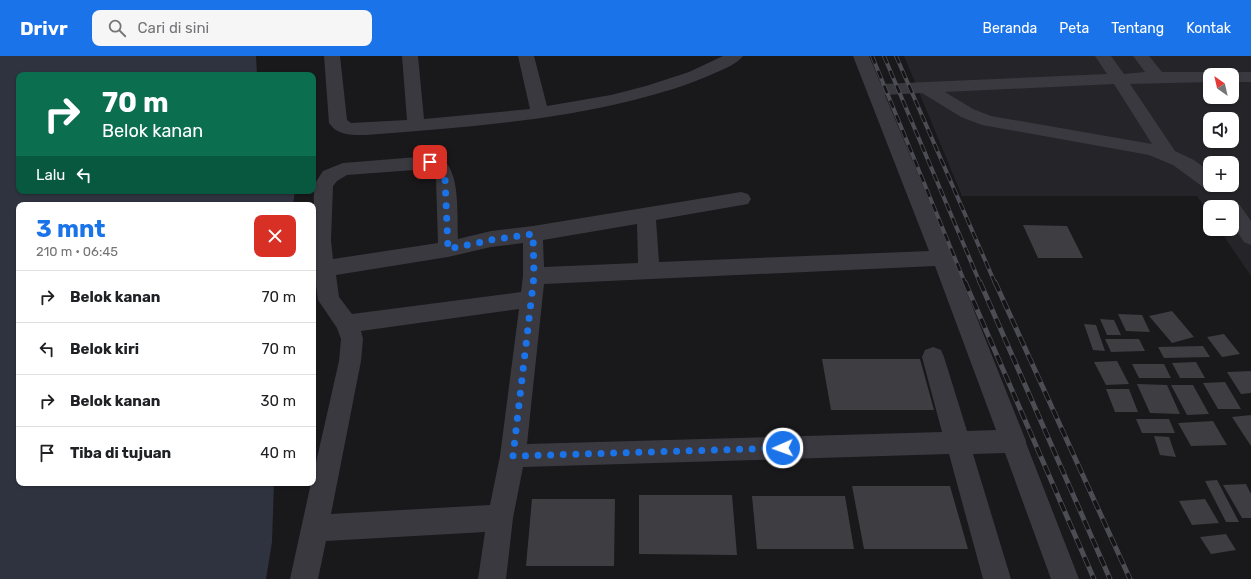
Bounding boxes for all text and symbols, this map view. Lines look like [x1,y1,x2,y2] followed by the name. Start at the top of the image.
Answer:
[92,10,372,46] search box
[20,17,68,40] text: Drivr
[106,17,128,39] icon: search
[138,19,209,37] text: Cari di sini
[983,20,1037,37] text: Beranda
[1059,20,1089,37] text: Peta
[1111,20,1164,37] text: Tentang
[1186,20,1231,37] text: Kontak
[1203,68,1239,104] north arrow
[1203,68,1239,236] map controls
[102,86,169,119] text: 70 m
[36,88,88,140] icon: right
[1203,112,1239,148] button: sound
[102,120,203,142] text: Belok kanan
[413,145,447,179] pin
[419,151,441,173] icon: arrive
[1203,156,1239,192] button: +
[73,164,95,186] icon: left
[36,166,65,184] text: Lalu
[1203,200,1239,236] button: −
[36,215,105,243] text: 3 mnt
[254,215,296,257] button: close
[36,244,118,259] text: 210 m · 06:45
[36,286,58,308] icon: right
[70,288,160,306] text: Belok kanan
[262,288,296,306] text: 70 m
[36,338,58,360] icon: left
[70,340,139,358] text: Belok kiri
[262,340,296,358] text: 70 m
[36,390,58,412] icon: right
[70,392,160,410] text: Belok kanan
[260,392,296,410] text: 30 m
[762,427,804,469] position arrow
[36,442,58,464] icon: arrive
[70,444,171,462] text: Tiba di tujuan
[260,444,296,462] text: 40 m

